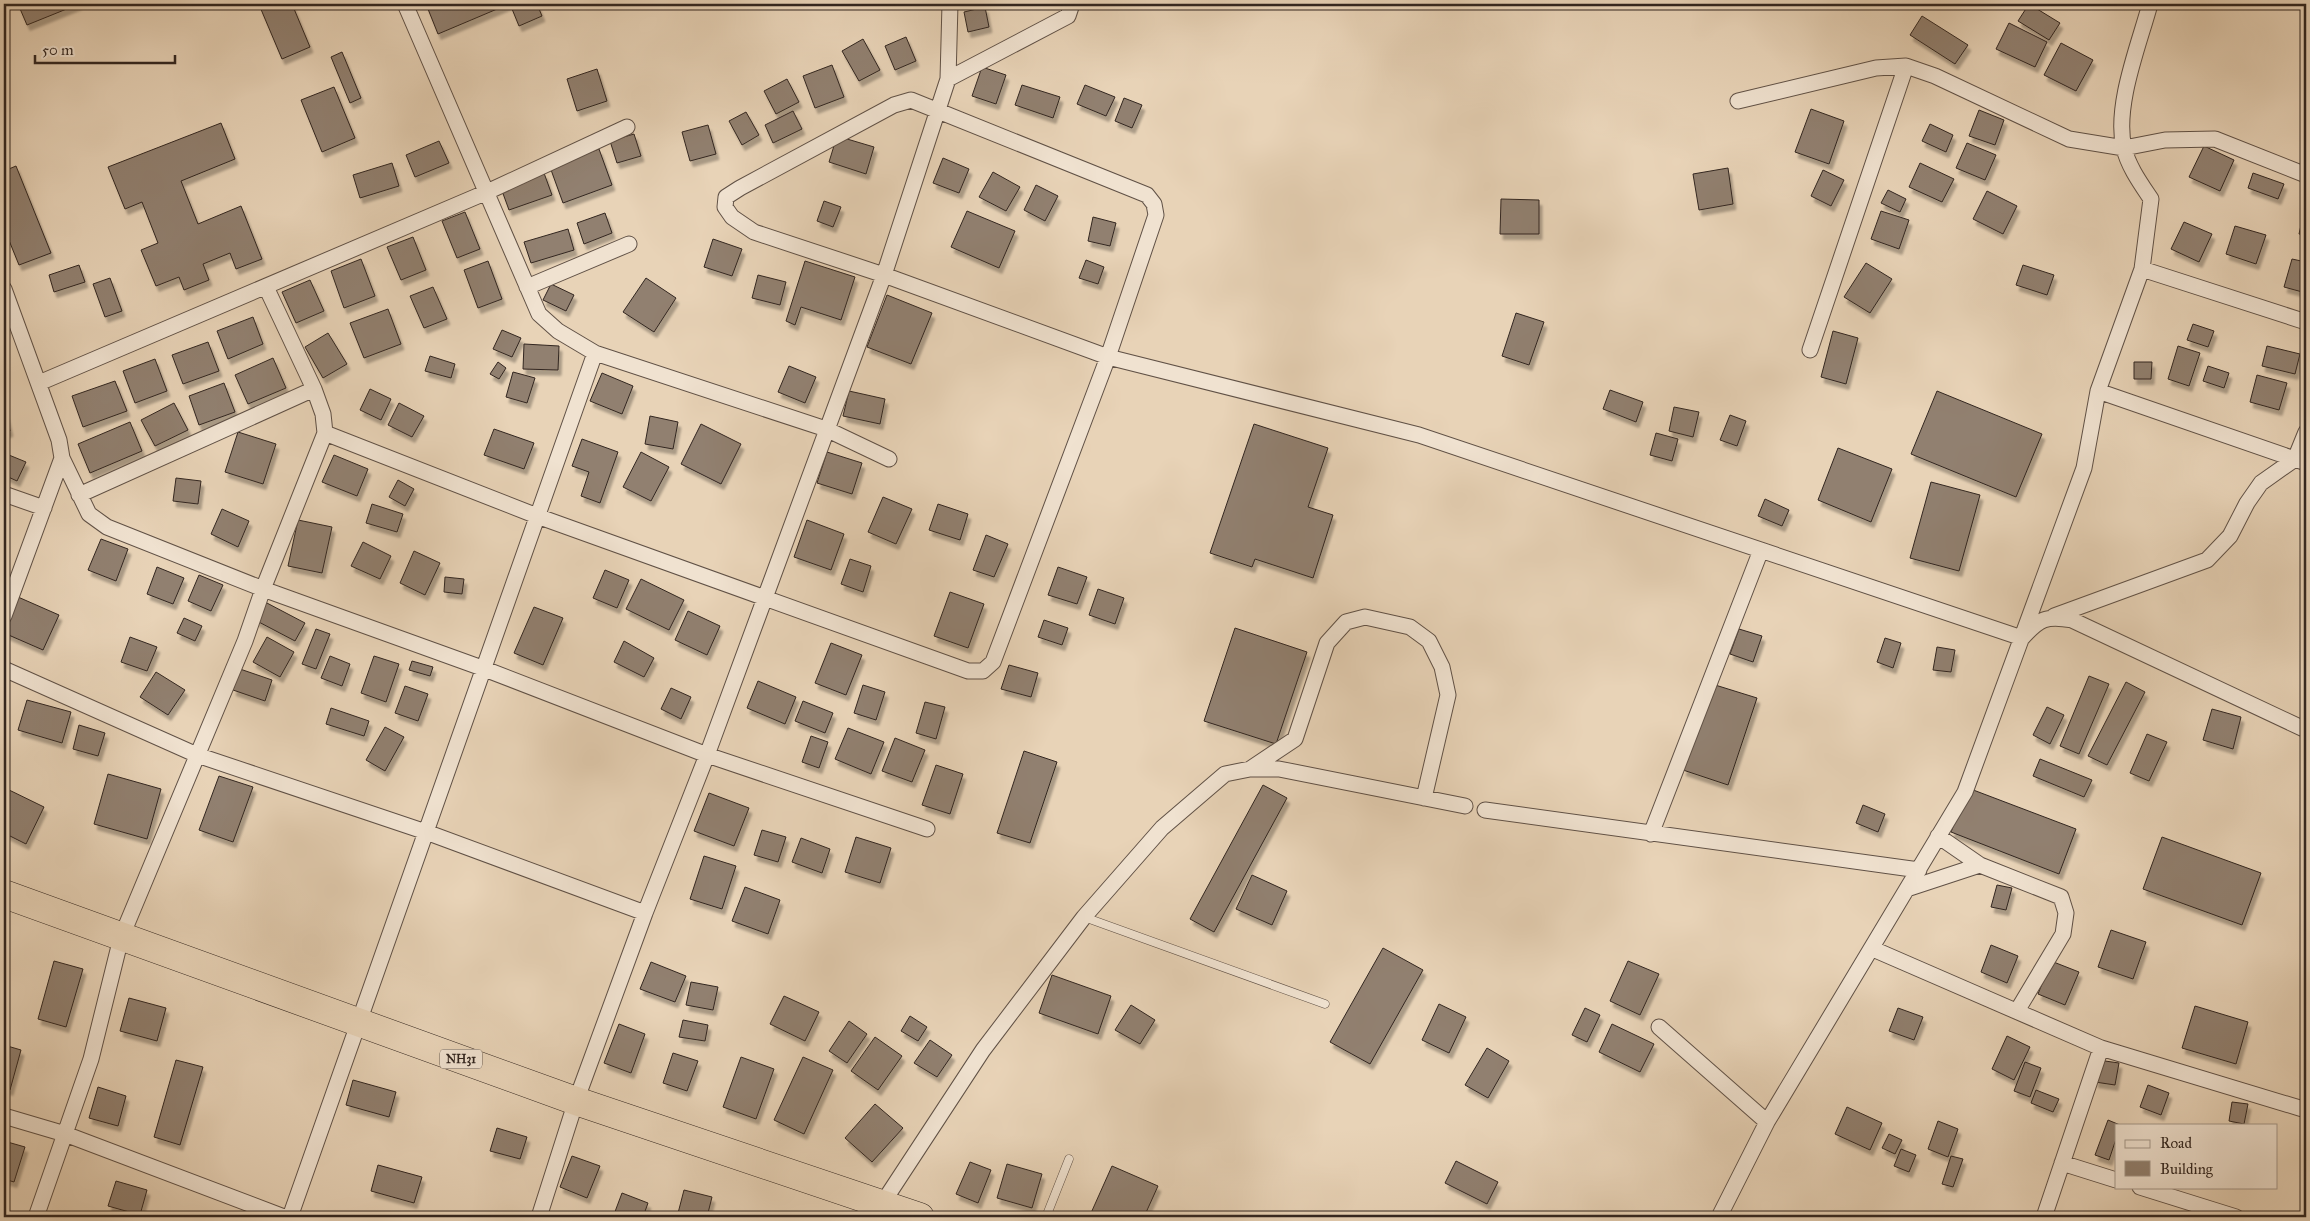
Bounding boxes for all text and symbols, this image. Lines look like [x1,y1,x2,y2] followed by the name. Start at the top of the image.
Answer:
[35,32,175,64] scale bar
[42,41,74,59] text: 50 m
[440,1050,482,1068] road number: NH31
[2115,1124,2278,1188] legend
[2160,1134,2192,1152] text: Road
[2160,1160,2214,1178] text: Building

